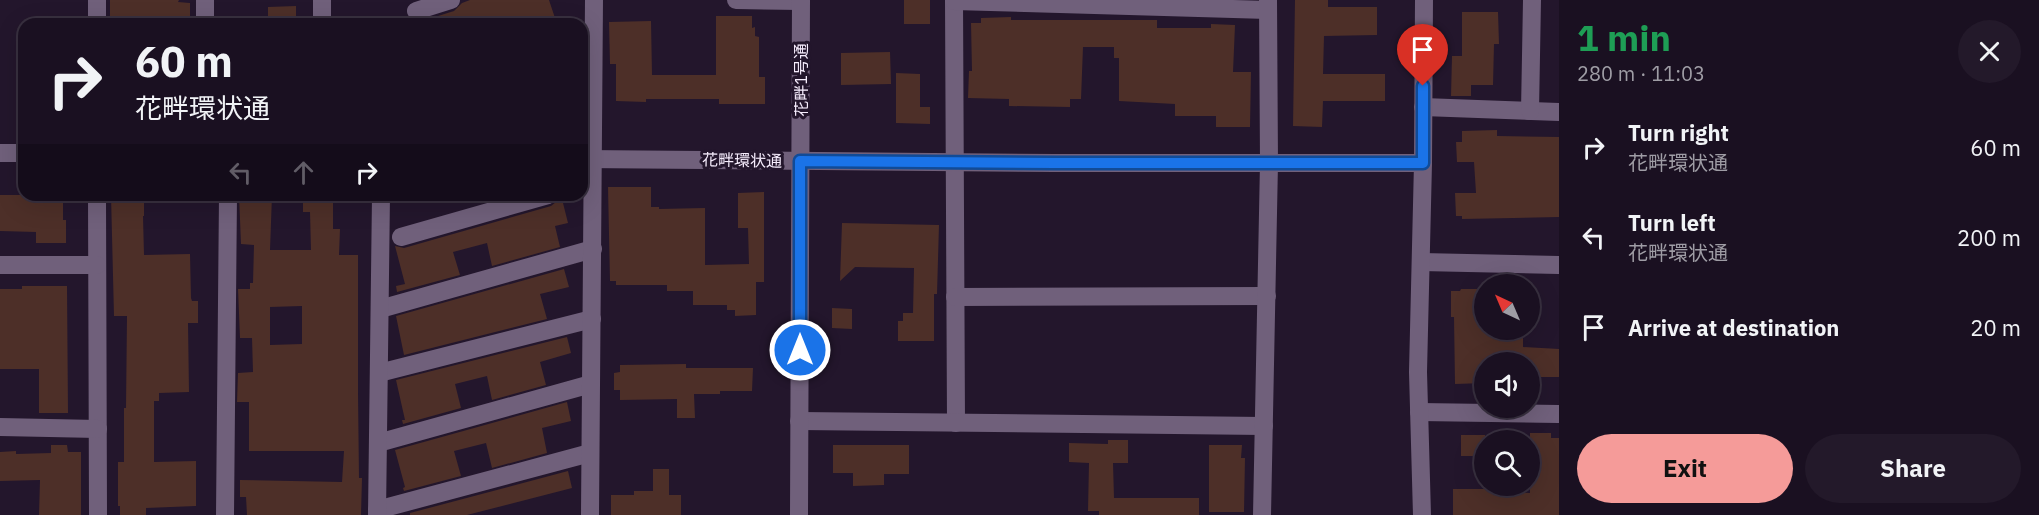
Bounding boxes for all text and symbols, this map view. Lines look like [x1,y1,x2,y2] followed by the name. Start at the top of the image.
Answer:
[1577,14,1671,61] text: 1 min
[1958,20,2021,83] button: close
[1397,24,1448,86] pin
[1406,33,1439,66] icon: arrive
[135,34,233,89] text: 60 m
[36,42,114,120] icon: right
[791,43,811,117] street label: 花畔1号通
[1577,60,1705,87] text: 280 m · 11:03
[135,90,270,125] text: 花畔環状通
[1628,118,1729,147] text: Turn right
[1577,131,1610,164] icon: right
[1970,133,2021,162] text: 60 m
[702,149,782,171] street label: 花畔環状通
[1628,149,1728,176] text: 花畔環状通
[224,156,257,189] icon: left
[287,156,320,189] icon: ahead
[350,156,383,189] icon: right
[1628,208,1716,237] text: Turn left
[1577,221,1610,254] icon: left
[1957,223,2021,252] text: 200 m
[1628,239,1728,266] text: 花畔環状通
[1474,274,1540,340] north arrow
[1474,274,1540,496] map controls
[1577,311,1610,344] icon: arrive
[1628,313,1839,342] text: Arrive at destination
[1970,313,2021,342] text: 20 m
[768,318,832,382] position arrow
[1474,352,1540,418] button: sound
[1474,430,1540,496] button: search
[1577,434,1793,503] button: Exit
[1805,434,2021,503] button: Share

